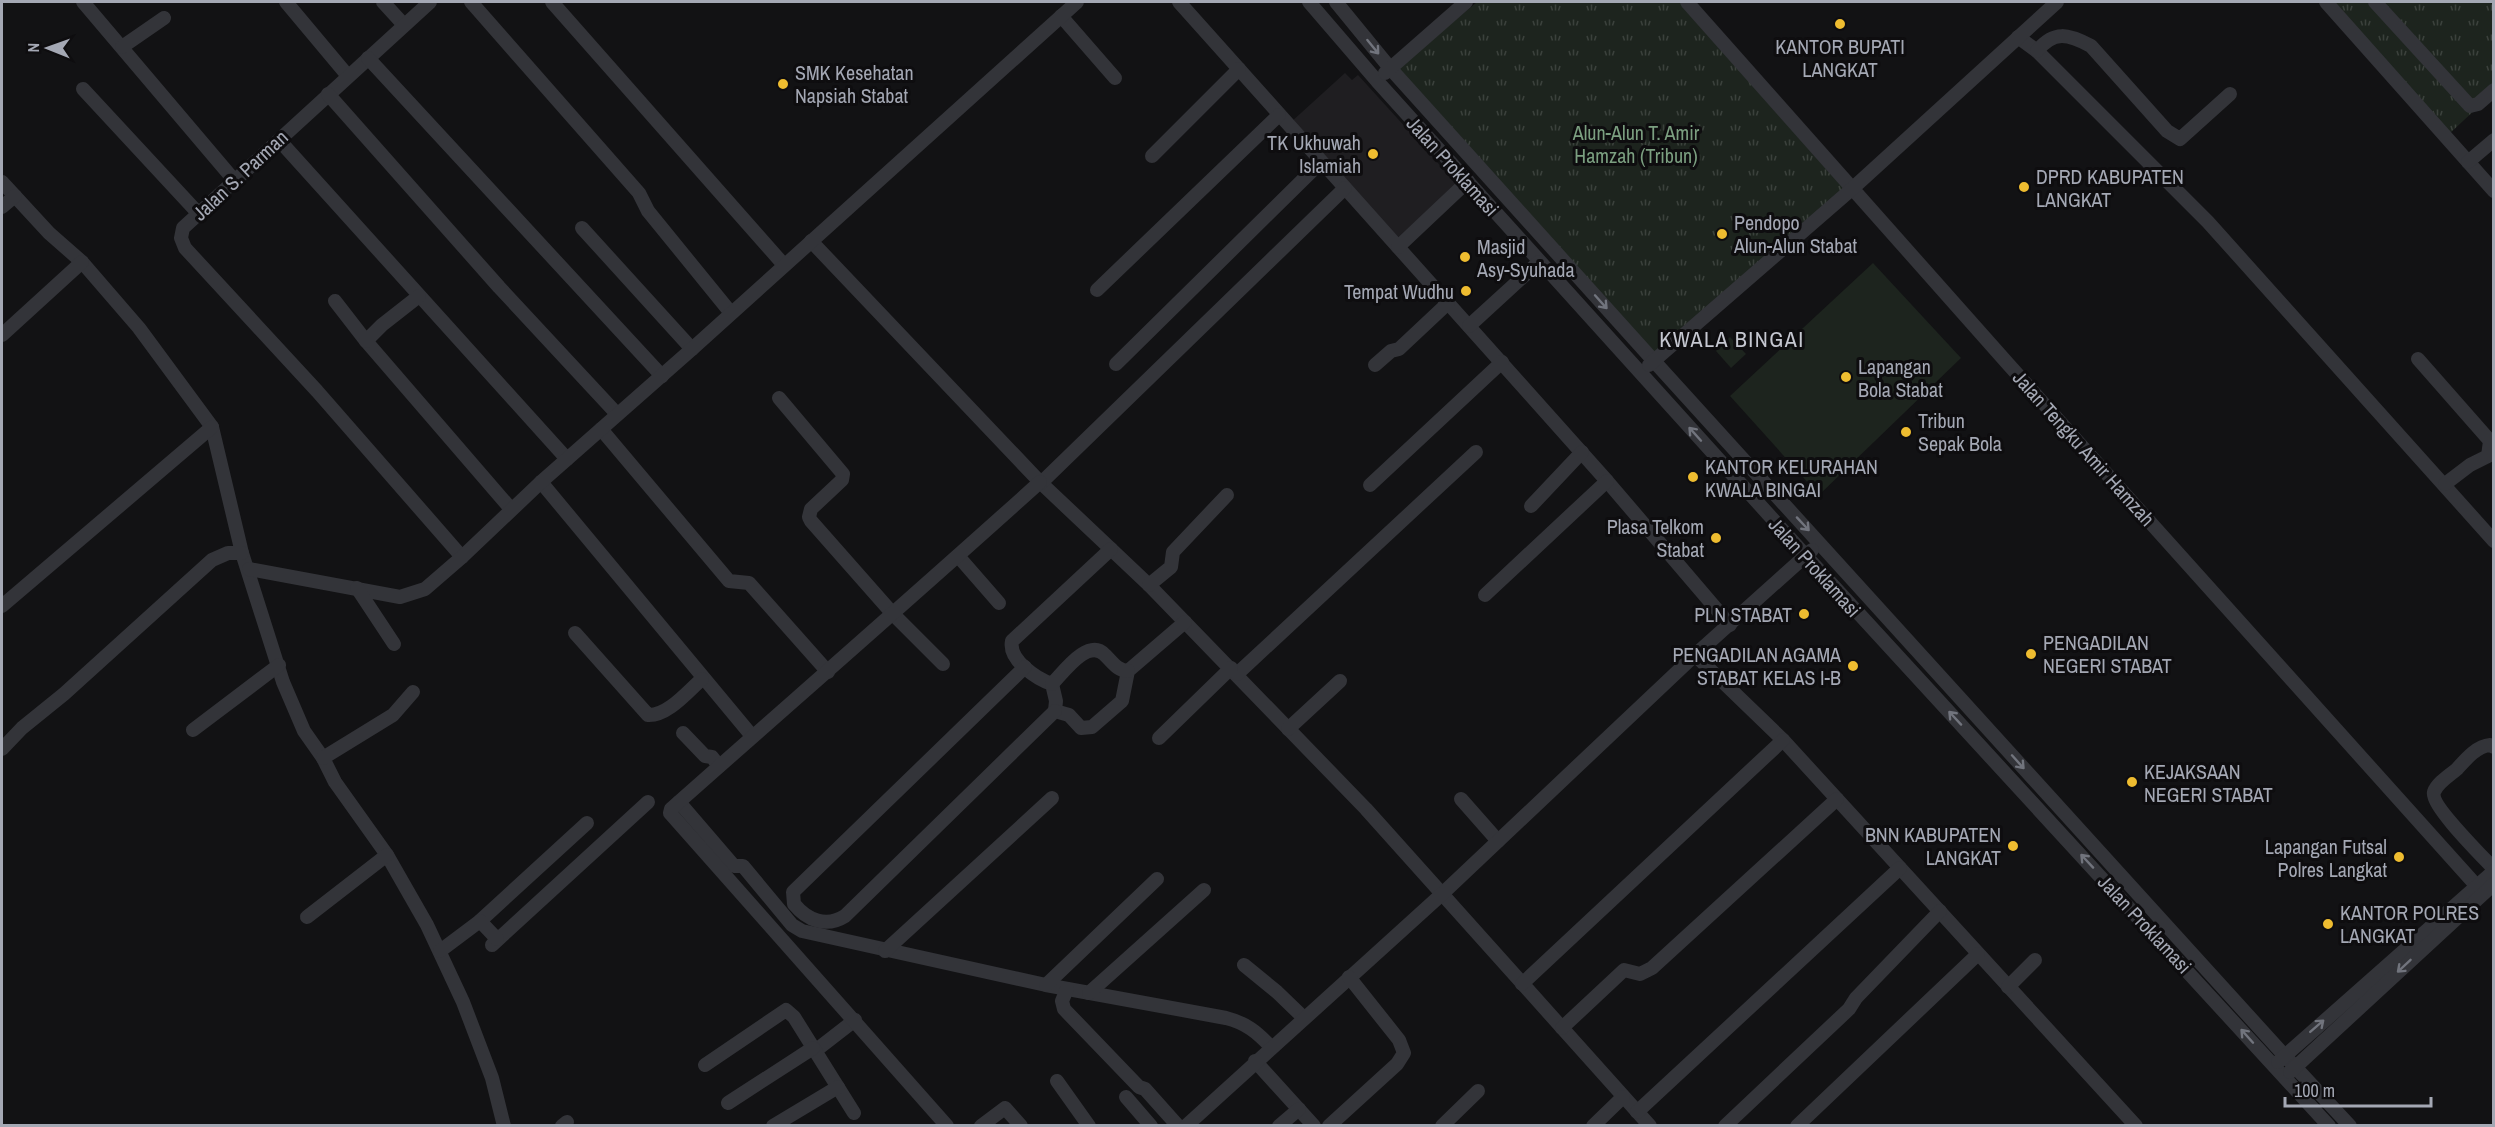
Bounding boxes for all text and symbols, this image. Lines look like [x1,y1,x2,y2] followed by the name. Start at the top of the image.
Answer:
[1833,17,1847,31] marker: KANTOR BUPATI LANGKAT
[18,18,78,78] north arrow
[1775,33,1905,83] place label: KANTOR BUPATI LANGKAT
[1367,39,1380,55] one-way arrow
[22,43,44,53] text: N
[795,59,914,109] place label: SMK Kesehatan Napsiah Stabat
[776,77,790,91] marker: SMK Kesehatan Napsiah Stabat
[1401,110,1505,222] street label: Jalan Proklamasi
[1572,119,1700,169] park label: Alun-Alun T. Amir Hamzah (Tribun)
[186,124,294,226] street label: Jalan S. Parman
[1267,129,1361,179] place label: TK Ukhuwah Islamiah
[1366,147,1380,161] marker: TK Ukhuwah Islamiah
[2036,163,2184,213] place label: DPRD KABUPATEN LANGKAT
[2017,180,2031,194] marker: DPRD KABUPATEN LANGKAT
[1733,209,1858,259] place label: Pendopo Alun-Alun Stabat
[1715,227,1729,241] marker: Pendopo Alun-Alun Stabat
[1476,233,1575,283] place label: Masjid Asy-Syuhada
[1458,250,1472,264] marker: Masjid Asy-Syuhada
[1344,278,1454,305] place label: Tempat Wudhu
[1459,284,1473,298] marker: Tempat Wudhu
[1594,294,1608,309] one-way arrow
[1659,324,1805,354] district label: KWALA BINGAI
[1858,353,1943,403] place label: Lapangan Bola Stabat
[2007,365,2161,531] street label: Jalan Tengku Amir Hamzah
[1839,370,1853,384] marker: Lapangan Bola Stabat
[1918,407,2002,457] place label: Tribun Sepak Bola
[1899,425,1913,439] marker: Tribun Sepak Bola
[1688,427,1702,442] one-way arrow
[1705,453,1878,503] place label: KANTOR KELURAHAN KWALA BINGAI
[1686,470,1700,484] marker: KANTOR KELURAHAN KWALA BINGAI
[1763,511,1867,623] street label: Jalan Proklamasi
[1607,513,1704,563] place label: Plasa Telkom Stabat
[1796,516,1810,531] one-way arrow
[1709,531,1723,545] marker: Plasa Telkom Stabat
[1694,601,1792,628] place label: PLN STABAT
[1797,607,1811,621] marker: PLN STABAT
[2043,629,2172,679] place label: PENGADILAN NEGERI STABAT
[1672,641,1841,691] place label: PENGADILAN AGAMA STABAT KELAS I-B
[2024,647,2038,661] marker: PENGADILAN NEGERI STABAT
[1846,659,1860,673] marker: PENGADILAN AGAMA STABAT KELAS I-B
[1948,710,1962,725] one-way arrow
[2011,754,2025,769] one-way arrow
[2144,758,2273,808] place label: KEJAKSAAN NEGERI STABAT
[2125,775,2139,789] marker: KEJAKSAAN NEGERI STABAT
[1865,821,2001,871] place label: BNN KABUPATEN LANGKAT
[2265,833,2387,883] place label: Lapangan Futsal Polres Langkat
[2006,839,2020,853] marker: BNN KABUPATEN LANGKAT
[2392,850,2406,864] marker: Lapangan Futsal Polres Langkat
[2080,854,2094,869] one-way arrow
[2092,869,2198,979] street label: Jalan Proklamasi
[2340,899,2479,949] place label: KANTOR POLRES LANGKAT
[2321,917,2335,931] marker: KANTOR POLRES LANGKAT
[2397,959,2412,973] one-way arrow
[2309,1019,2324,1033] one-way arrow
[2240,1028,2254,1043] one-way arrow
[2285,1070,2430,1108] scale bar
[2294,1078,2335,1103] text: 100 m

